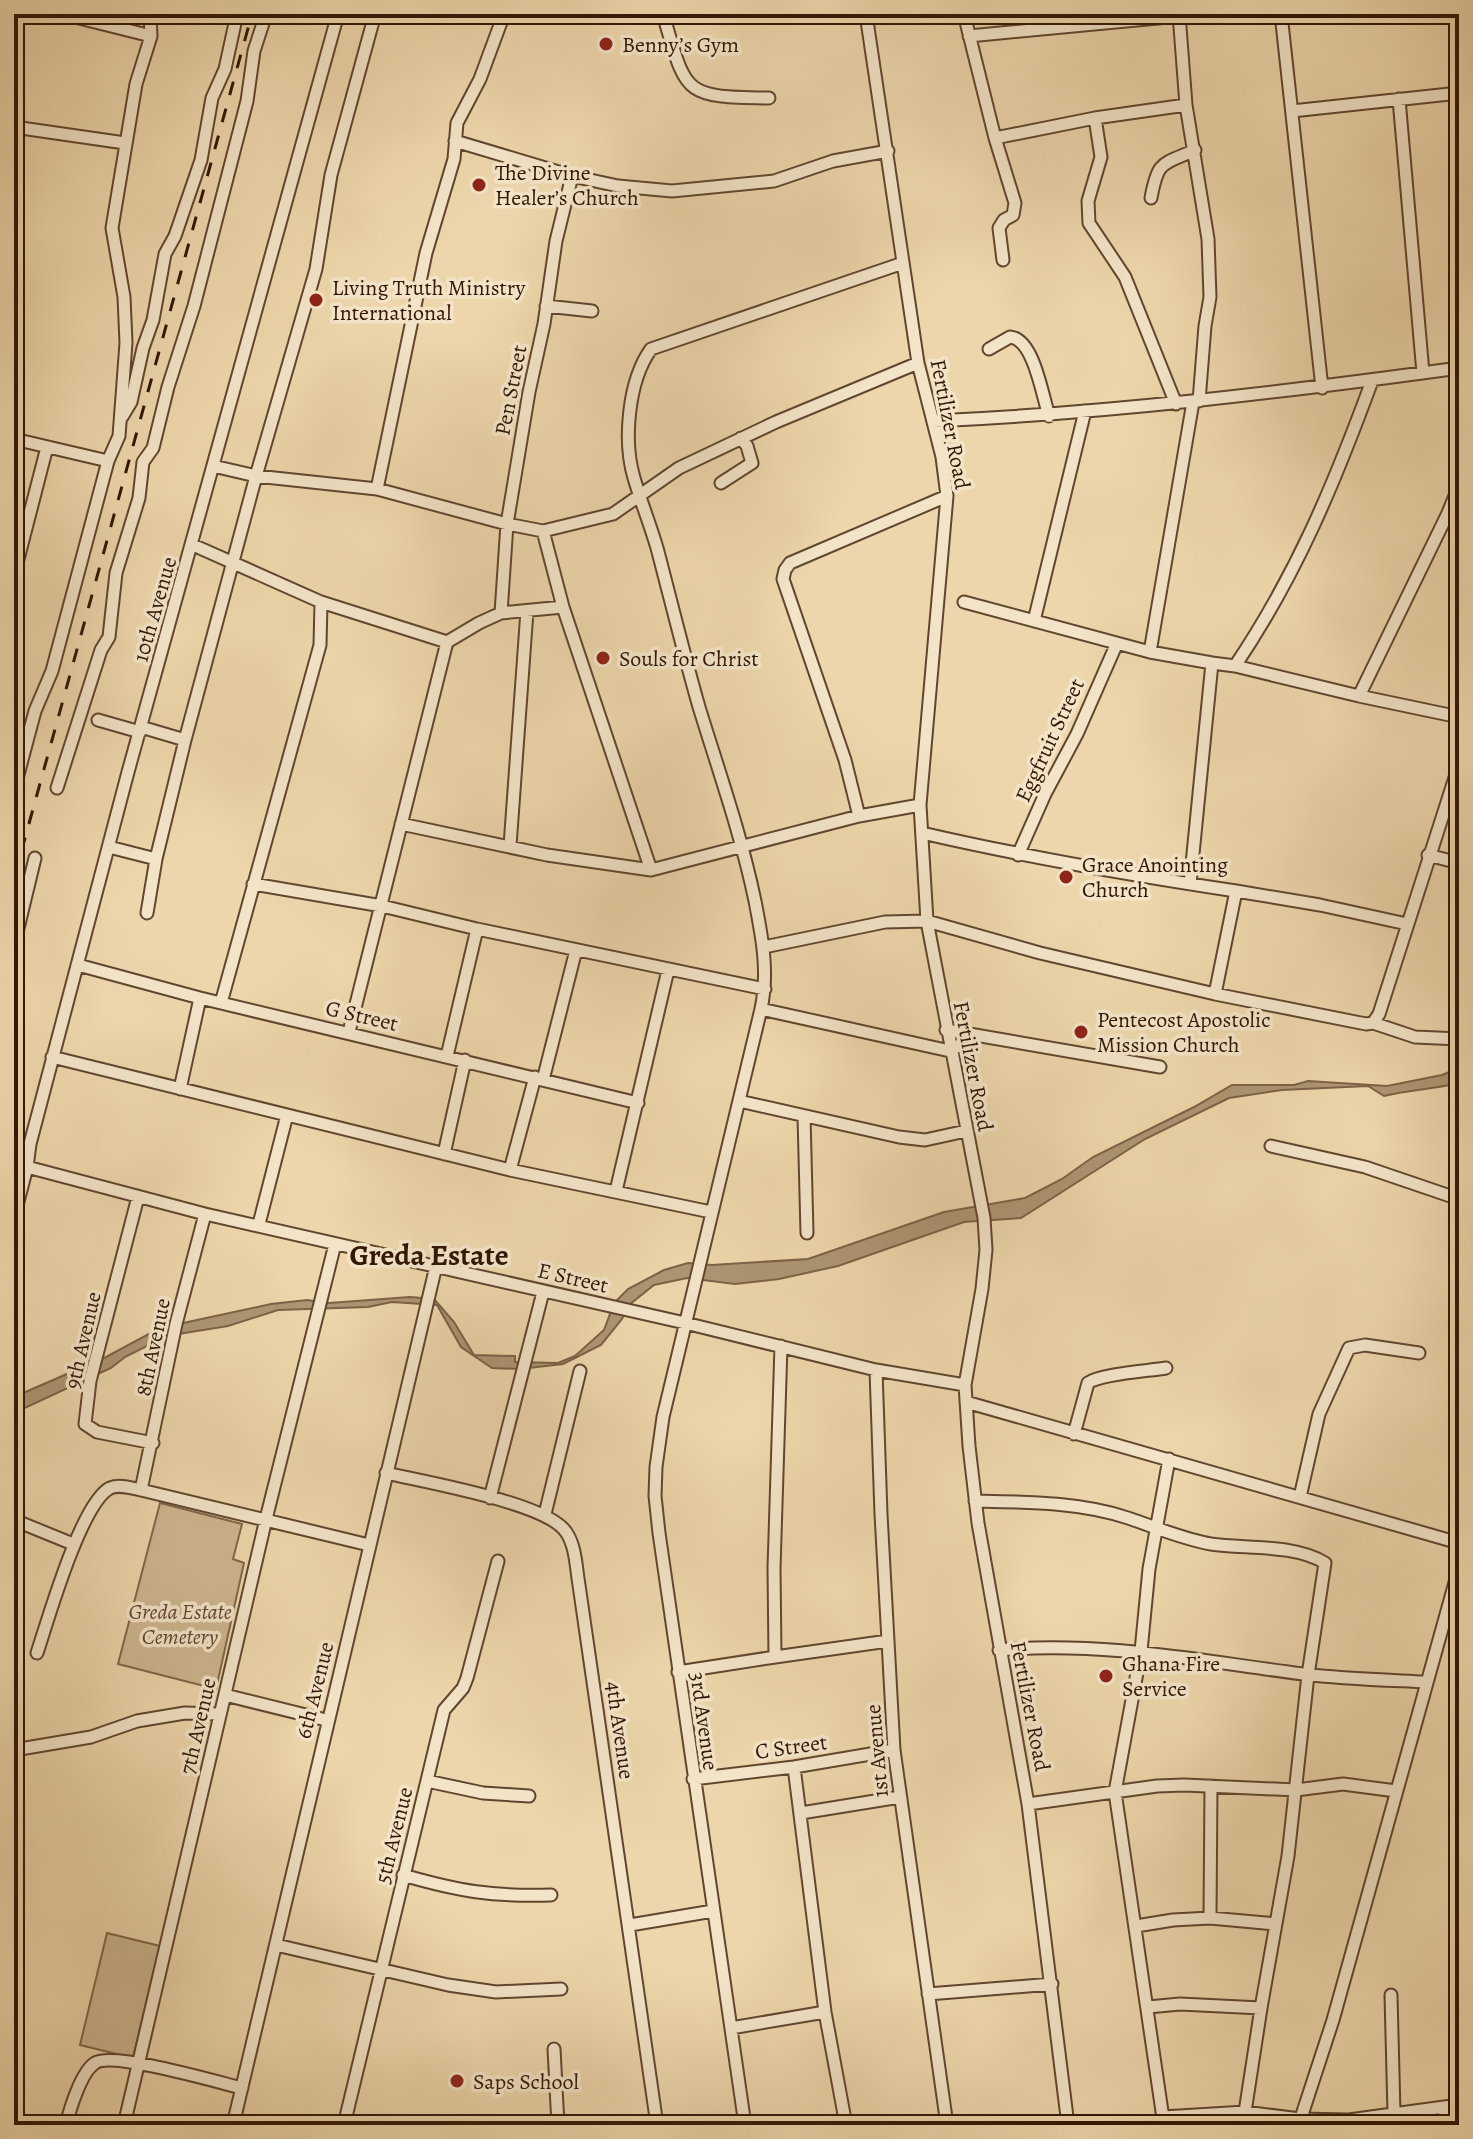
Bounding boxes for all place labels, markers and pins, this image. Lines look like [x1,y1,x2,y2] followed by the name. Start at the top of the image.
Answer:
[622,30,739,60] place label: Benny’s Gym
[597,35,615,53] marker: Benny’s Gym
[495,158,639,213] place label: The Divine Healer’s Church
[470,176,488,194] marker: The Divine Healer’s Church
[332,273,526,328] place label: Living Truth Ministry International
[307,291,325,309] marker: Living Truth Ministry International
[619,644,759,674] place label: Souls for Christ
[594,649,612,667] marker: Souls for Christ
[1082,850,1228,905] place label: Grace Anointing Church
[1057,868,1075,886] marker: Grace Anointing Church
[1097,1005,1271,1060] place label: Pentecost Apostolic Mission Church
[1072,1023,1090,1041] marker: Pentecost Apostolic Mission Church
[1122,1649,1220,1704] place label: Ghana Fire Service
[1097,1667,1115,1685] marker: Ghana Fire Service
[473,2067,579,2097] place label: Saps School
[448,2072,466,2090] marker: Saps School

